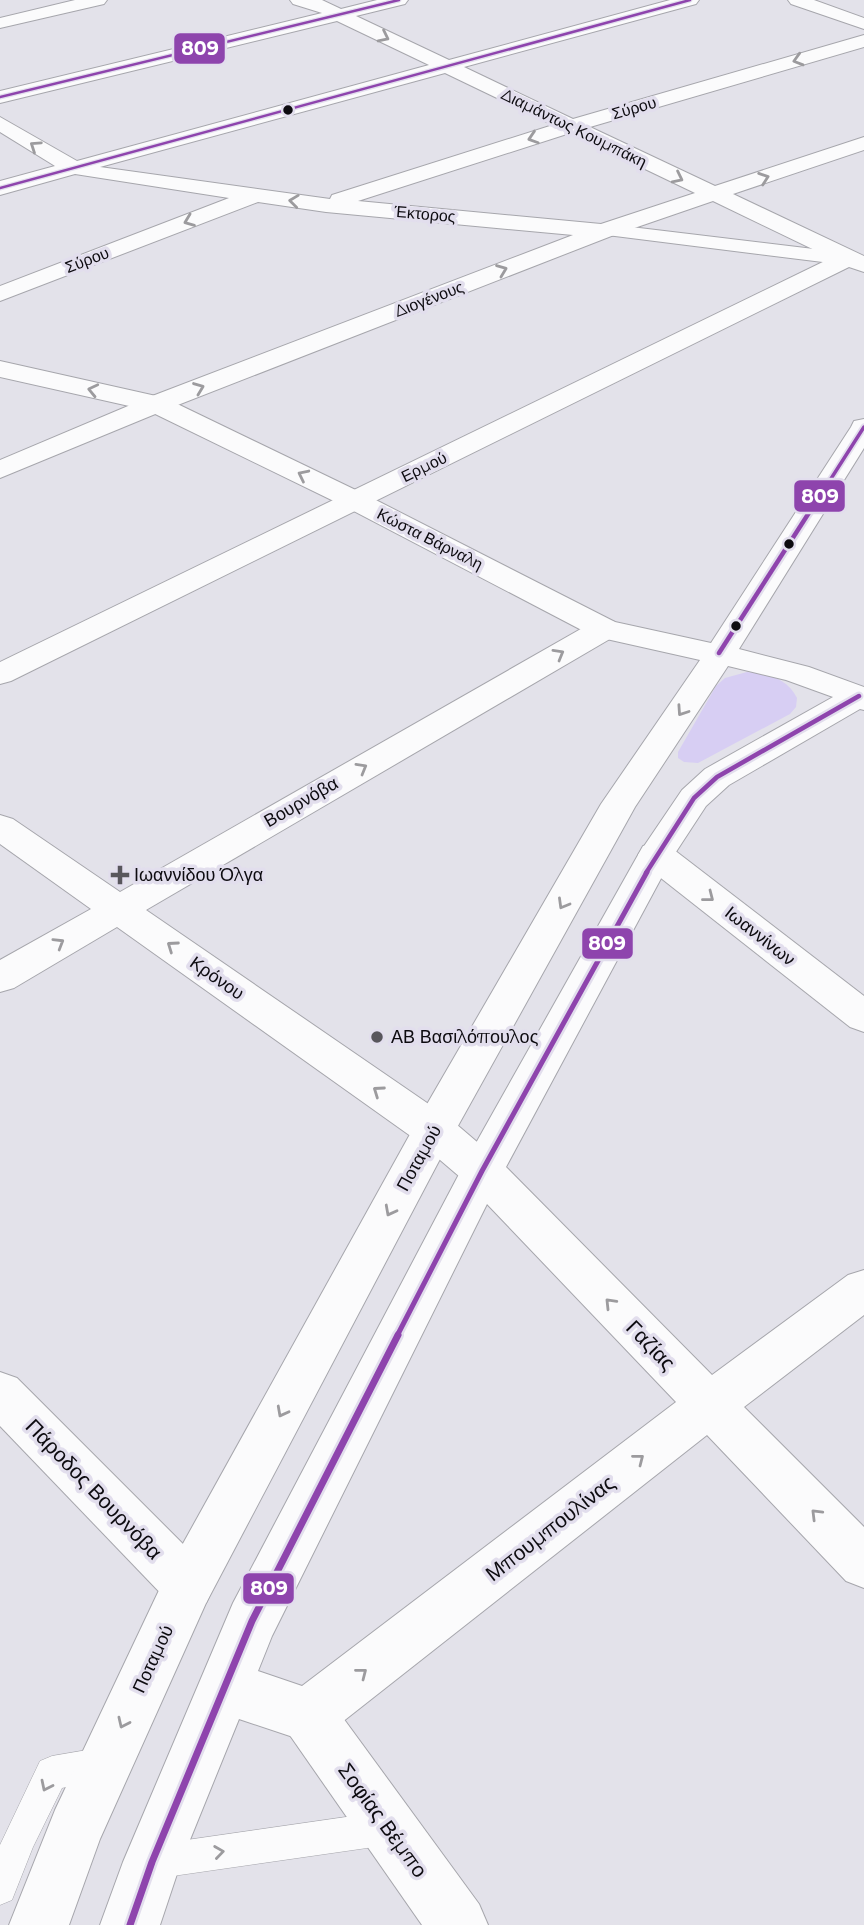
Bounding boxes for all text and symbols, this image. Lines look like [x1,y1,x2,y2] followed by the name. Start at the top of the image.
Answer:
[377,29,389,43] one-way arrow
[173,32,226,65] line badge: 809
[181,37,219,60] text: 809
[793,52,805,67] one-way arrow
[498,84,650,172] street label: Διαμάντως Κουμπάκη
[610,93,658,123] street label: Σύρου
[281,103,295,117] unlabelled marker
[528,130,540,144] one-way arrow
[30,142,43,154] one-way arrow
[671,169,683,183] one-way arrow
[757,172,769,186] one-way arrow
[288,194,300,209] one-way arrow
[393,202,457,226] street label: Έκτορος
[183,212,195,226] one-way arrow
[62,243,112,277] street label: Σύρου
[496,265,508,279] one-way arrow
[392,277,466,321] street label: Διογένους
[192,382,204,396] one-way arrow
[87,384,99,398] one-way arrow
[398,448,450,486] street label: Ερμού
[298,469,310,483] one-way arrow
[793,479,846,513] line badge: 809
[801,485,839,508] text: 809
[374,504,486,574] street label: Κώστα Βάρναλη
[782,537,796,551] unlabelled marker
[729,619,743,633] unlabelled marker
[552,649,564,662] one-way arrow
[678,703,691,716] one-way arrow
[354,763,367,776] one-way arrow
[260,772,342,832] street label: Βουρνόβα
[134,864,263,886] place label: Ιωαννίδου Όλγα
[112,867,128,883] marker: Ιωαννίδου Όλγα
[702,888,714,901] one-way arrow
[558,897,571,909] one-way arrow
[720,902,800,970] street label: Ιωαννίνων
[581,927,634,960] line badge: 809
[588,932,626,955] text: 809
[51,938,64,951] one-way arrow
[167,942,180,954] one-way arrow
[186,951,248,1005] street label: Κρόνου
[391,1026,539,1048] place label: ΑΒ Βασιλόπουλος
[369,1029,385,1045] marker: ΑΒ Βασιλόπουλος
[373,1087,386,1099] one-way arrow
[392,1121,446,1195] street label: Ποταμού
[385,1204,398,1217] one-way arrow
[606,1298,619,1311] one-way arrow
[621,1315,681,1375] street label: Γαζίας
[277,1404,290,1417] one-way arrow
[21,1414,167,1564] street label: Πάροδος Βουρνόβα
[631,1455,643,1468] one-way arrow
[480,1470,620,1586] street label: Μπουμπουλίνας
[812,1509,825,1522] one-way arrow
[242,1572,295,1605] line badge: 809
[250,1577,288,1600] text: 809
[128,1622,178,1696] street label: Ποταμού
[354,1669,367,1682] one-way arrow
[118,1716,132,1729] one-way arrow
[333,1758,433,1882] street label: Σοφίας Βέμπο
[40,1779,54,1791] one-way arrow
[214,1845,225,1860] one-way arrow

